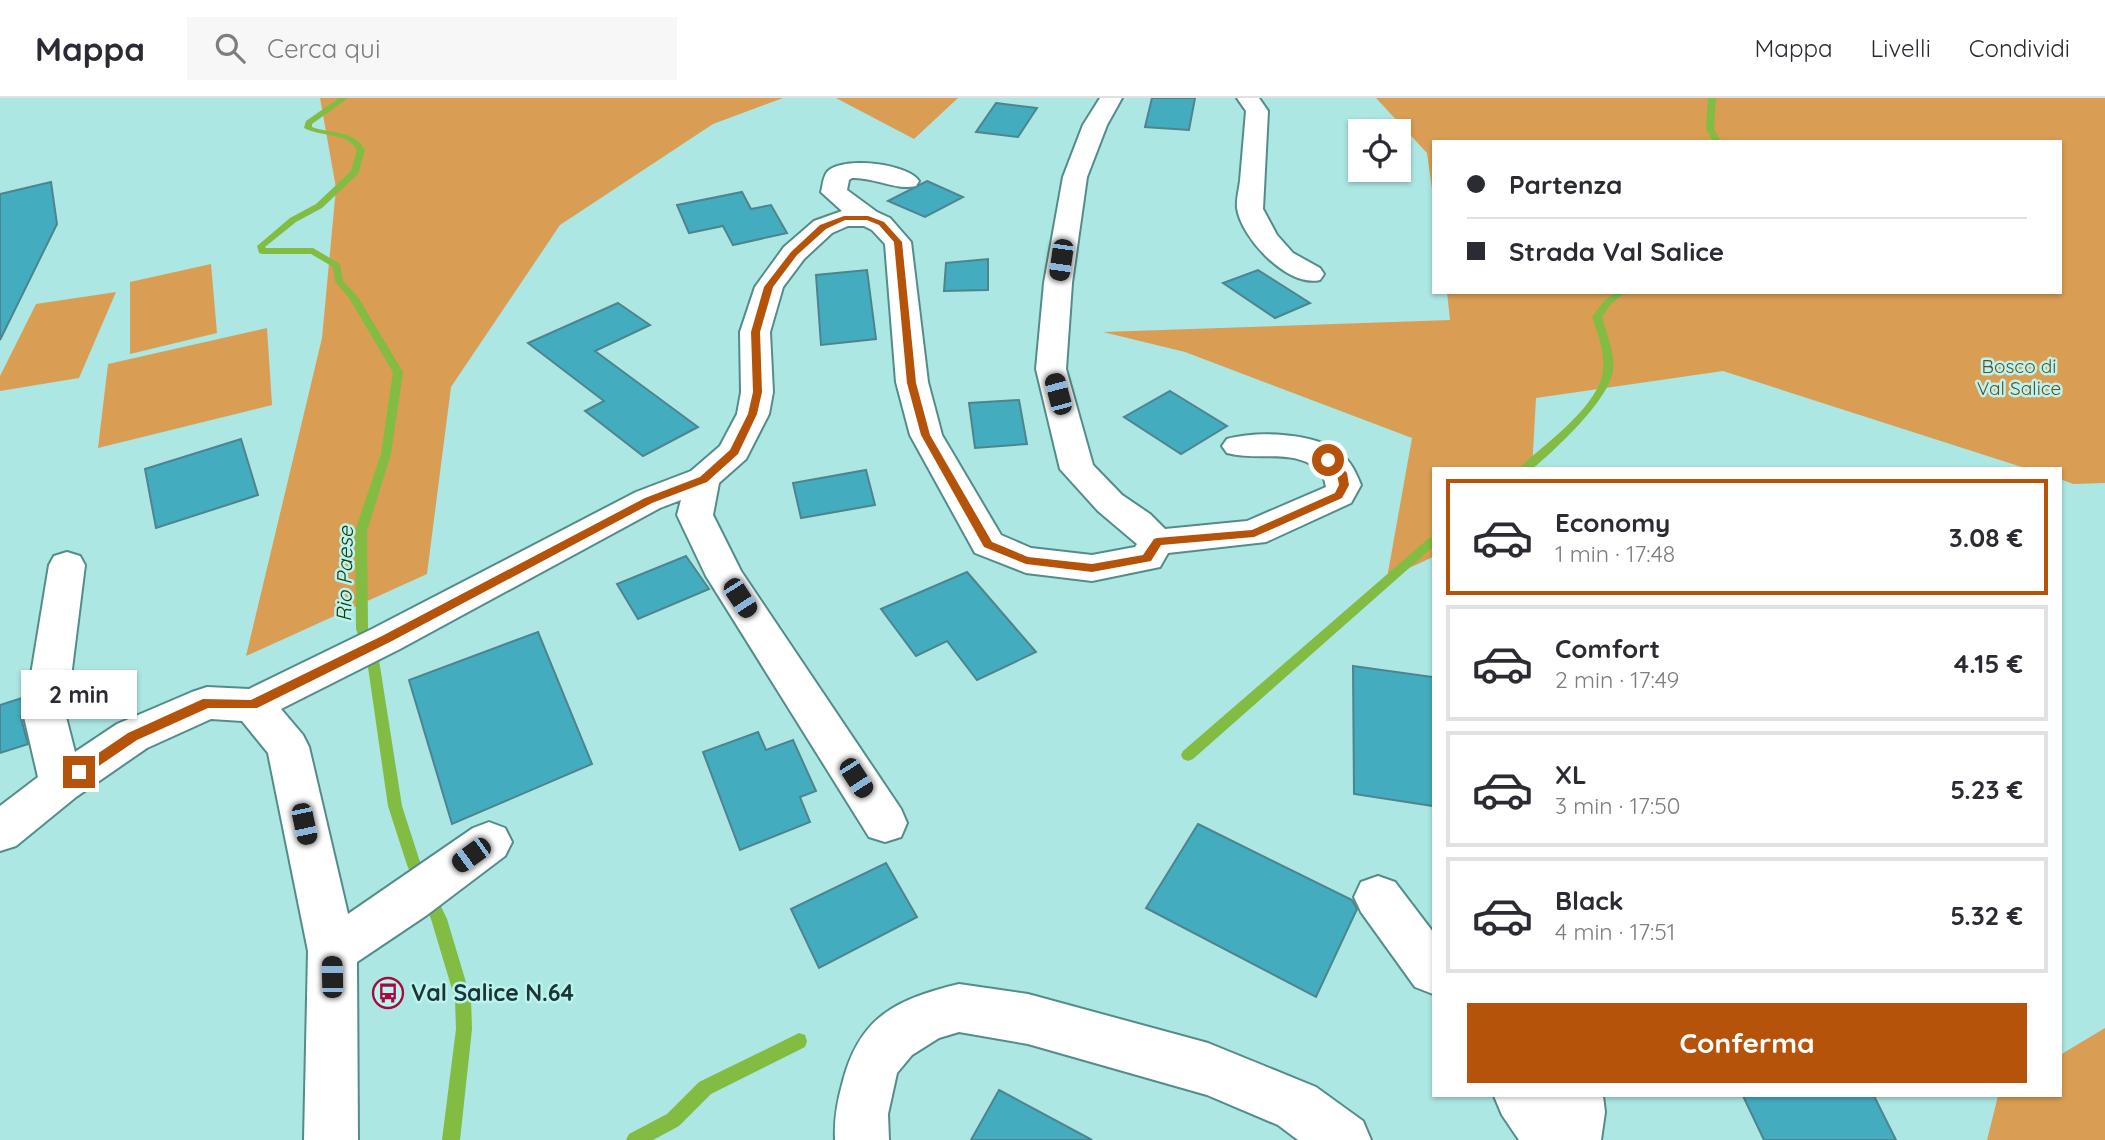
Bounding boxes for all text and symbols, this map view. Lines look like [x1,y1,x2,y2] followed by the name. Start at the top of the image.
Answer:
[187,17,677,80] search box
[35,28,145,69] text: Mappa
[211,29,249,67] icon: search
[267,32,380,65] text: Cerca qui
[1755,33,1833,63] text: Mappa
[1871,33,1931,63] text: Livelli
[1969,33,2070,63] text: Condividi
[1348,119,1411,182] map controls
[1348,119,1411,182] button: locate
[1509,168,1622,201] text: Partenza
[1509,235,1724,268] text: Strada Val Salice
[1048,238,1075,282] car
[1977,354,2061,400] park label: Bosco di Val Salice
[1043,371,1074,417] car
[1312,444,1344,476] route start
[1471,506,1534,569] icon: car
[1555,506,1670,539] text: Economy
[1949,521,2023,554] text: 3.08 €
[330,525,358,622] water label: Rio Paese
[1555,539,1675,568] text: 1 min · 17:48
[720,575,761,621] car
[1471,632,1534,695] icon: car
[1555,632,1660,665] text: Comfort
[1954,647,2023,680] text: 4.15 €
[1555,665,1679,694] text: 2 min · 17:49
[21,670,137,720] callout: 2 min
[49,680,109,709] text: 2 min
[836,755,877,801] car
[63,756,95,788] route end
[1471,758,1534,821] icon: car
[1555,758,1587,791] text: XL
[1950,773,2023,806] text: 5.23 €
[1555,791,1680,820] text: 3 min · 17:50
[290,801,319,847] car
[448,834,495,876] car
[1471,884,1534,947] icon: car
[1555,884,1624,917] text: Black
[1950,899,2023,932] text: 5.32 €
[1555,917,1675,946] text: 4 min · 17:51
[322,956,343,998] car
[371,976,405,1010] bus stop icon: Val Salice N.64
[411,978,574,1007] place label: Val Salice N.64
[1467,1003,2027,1083] button: Conferma

